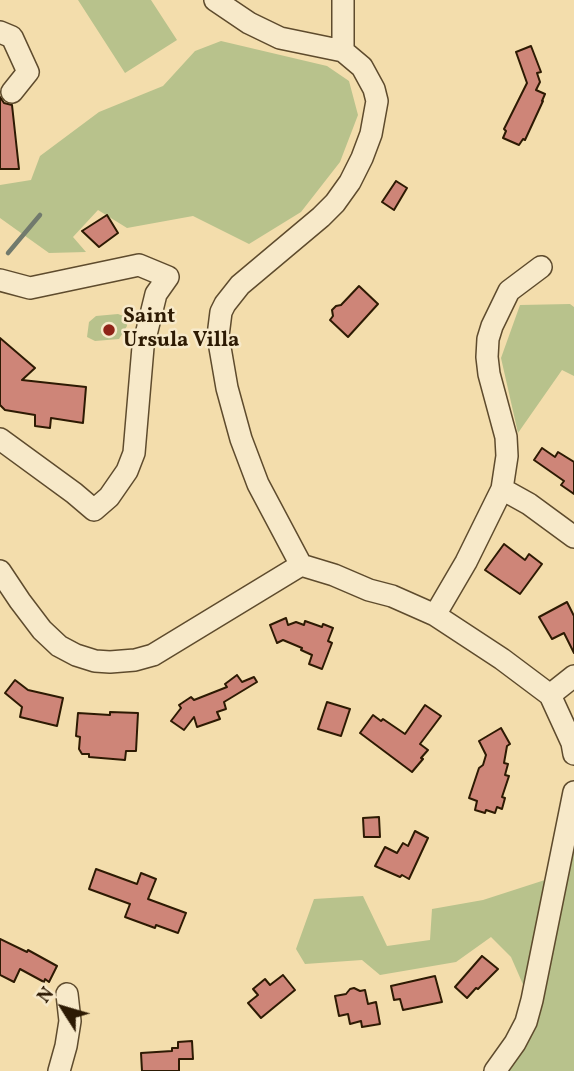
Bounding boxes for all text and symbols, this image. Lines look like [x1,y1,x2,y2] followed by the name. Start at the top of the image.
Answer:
[123,305,240,355] place label: Saint Ursula Villa
[101,322,117,338] marker: Saint Ursula Villa
[28,973,98,1043] north arrow
[32,982,61,1009] text: N

